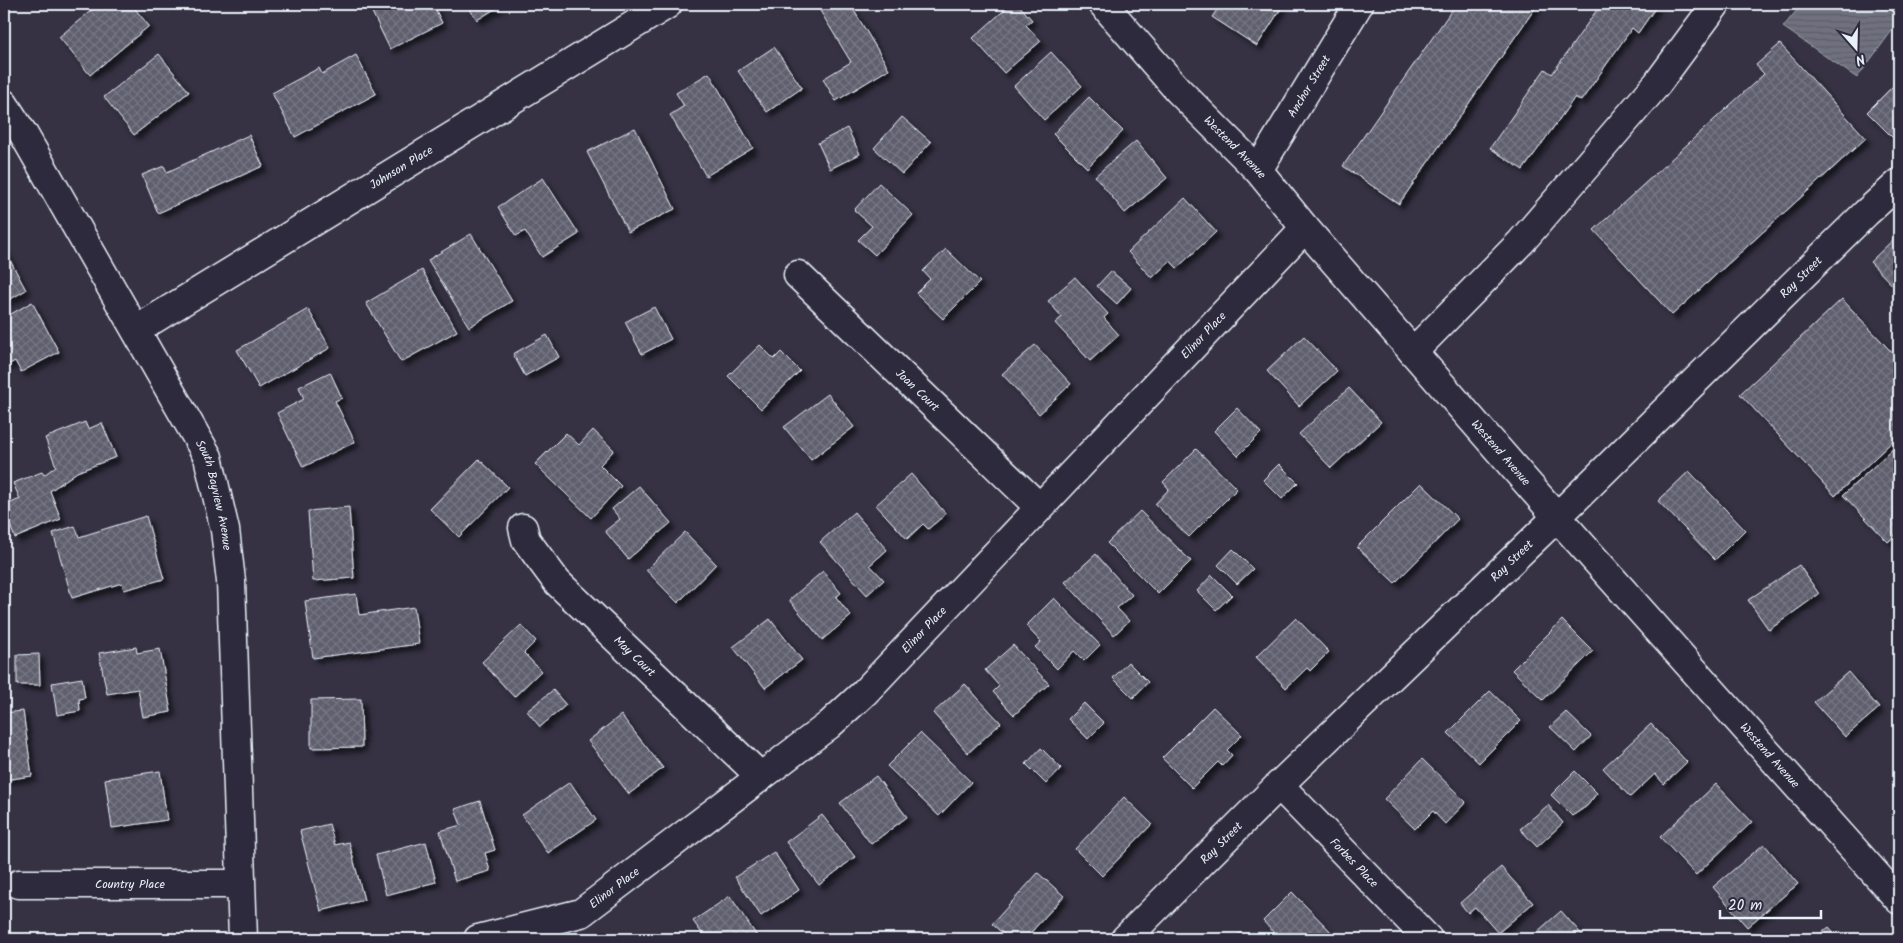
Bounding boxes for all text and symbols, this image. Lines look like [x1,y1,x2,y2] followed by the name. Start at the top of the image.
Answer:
[1830,22,1880,72] north arrow
[1852,47,1868,71] text: N
[1283,51,1336,121] street label: Anchor Street
[1199,112,1271,184] street label: Westend Avenue
[366,141,437,195] street label: Johnson Place
[1775,252,1827,303] street label: Ray Street
[1176,307,1231,364] street label: Elinor Place
[891,365,944,417] street label: Joan Court
[1466,416,1535,491] street label: Westend Avenue
[190,436,236,552] street label: South Bayview Avenue
[1486,535,1538,586] street label: Ray Street
[897,602,952,658] street label: Elinor Place
[609,632,660,682] street label: May Court
[1735,719,1805,793] street label: Westend Avenue
[1196,817,1247,869] street label: Ray Street
[1325,834,1383,893] street label: Forbes Place
[585,862,644,914] street label: Elinor Place
[95,875,165,894] street label: Country Place
[1720,888,1822,920] scale bar
[1728,894,1762,918] text: 20 m

